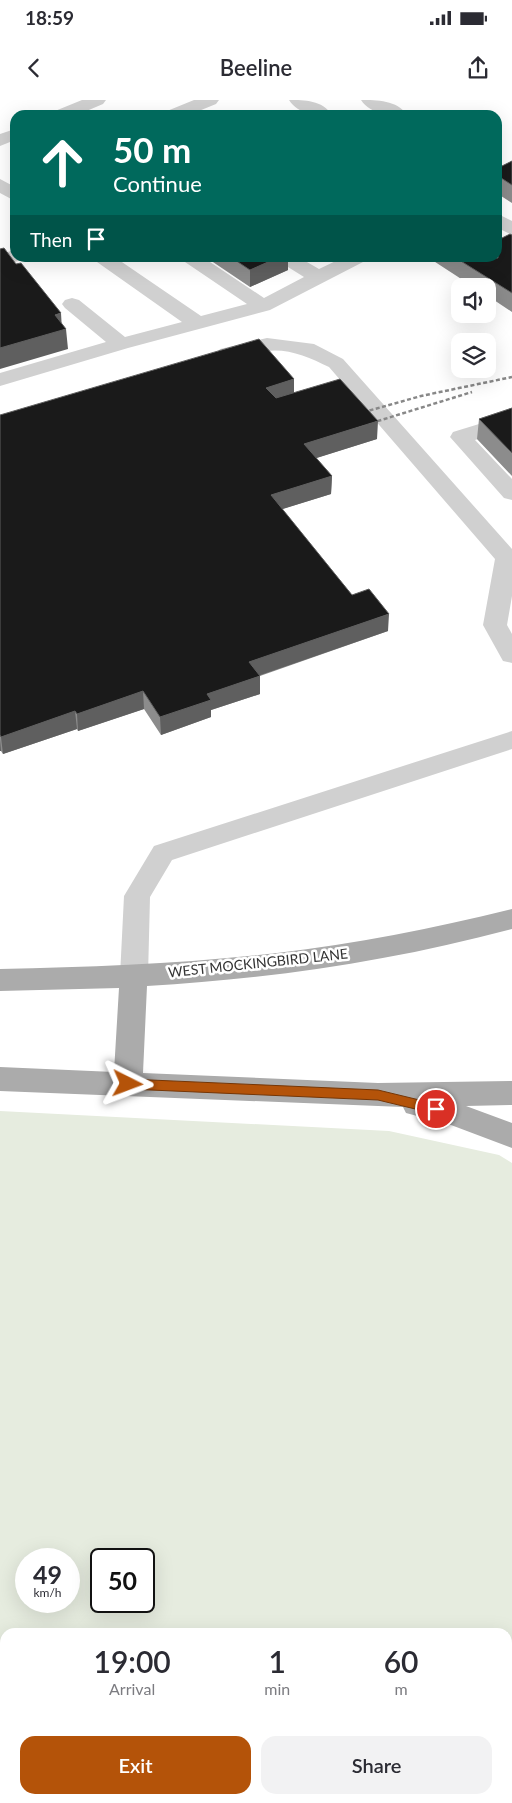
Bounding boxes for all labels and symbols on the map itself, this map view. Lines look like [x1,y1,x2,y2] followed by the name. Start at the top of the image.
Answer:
[167,945,349,980] street label: WEST MOCKINGBIRD LANE
[101,1057,153,1109] position arrow
[415,1088,457,1130] pin
[90,1548,155,1613] speed limit sign: 50

